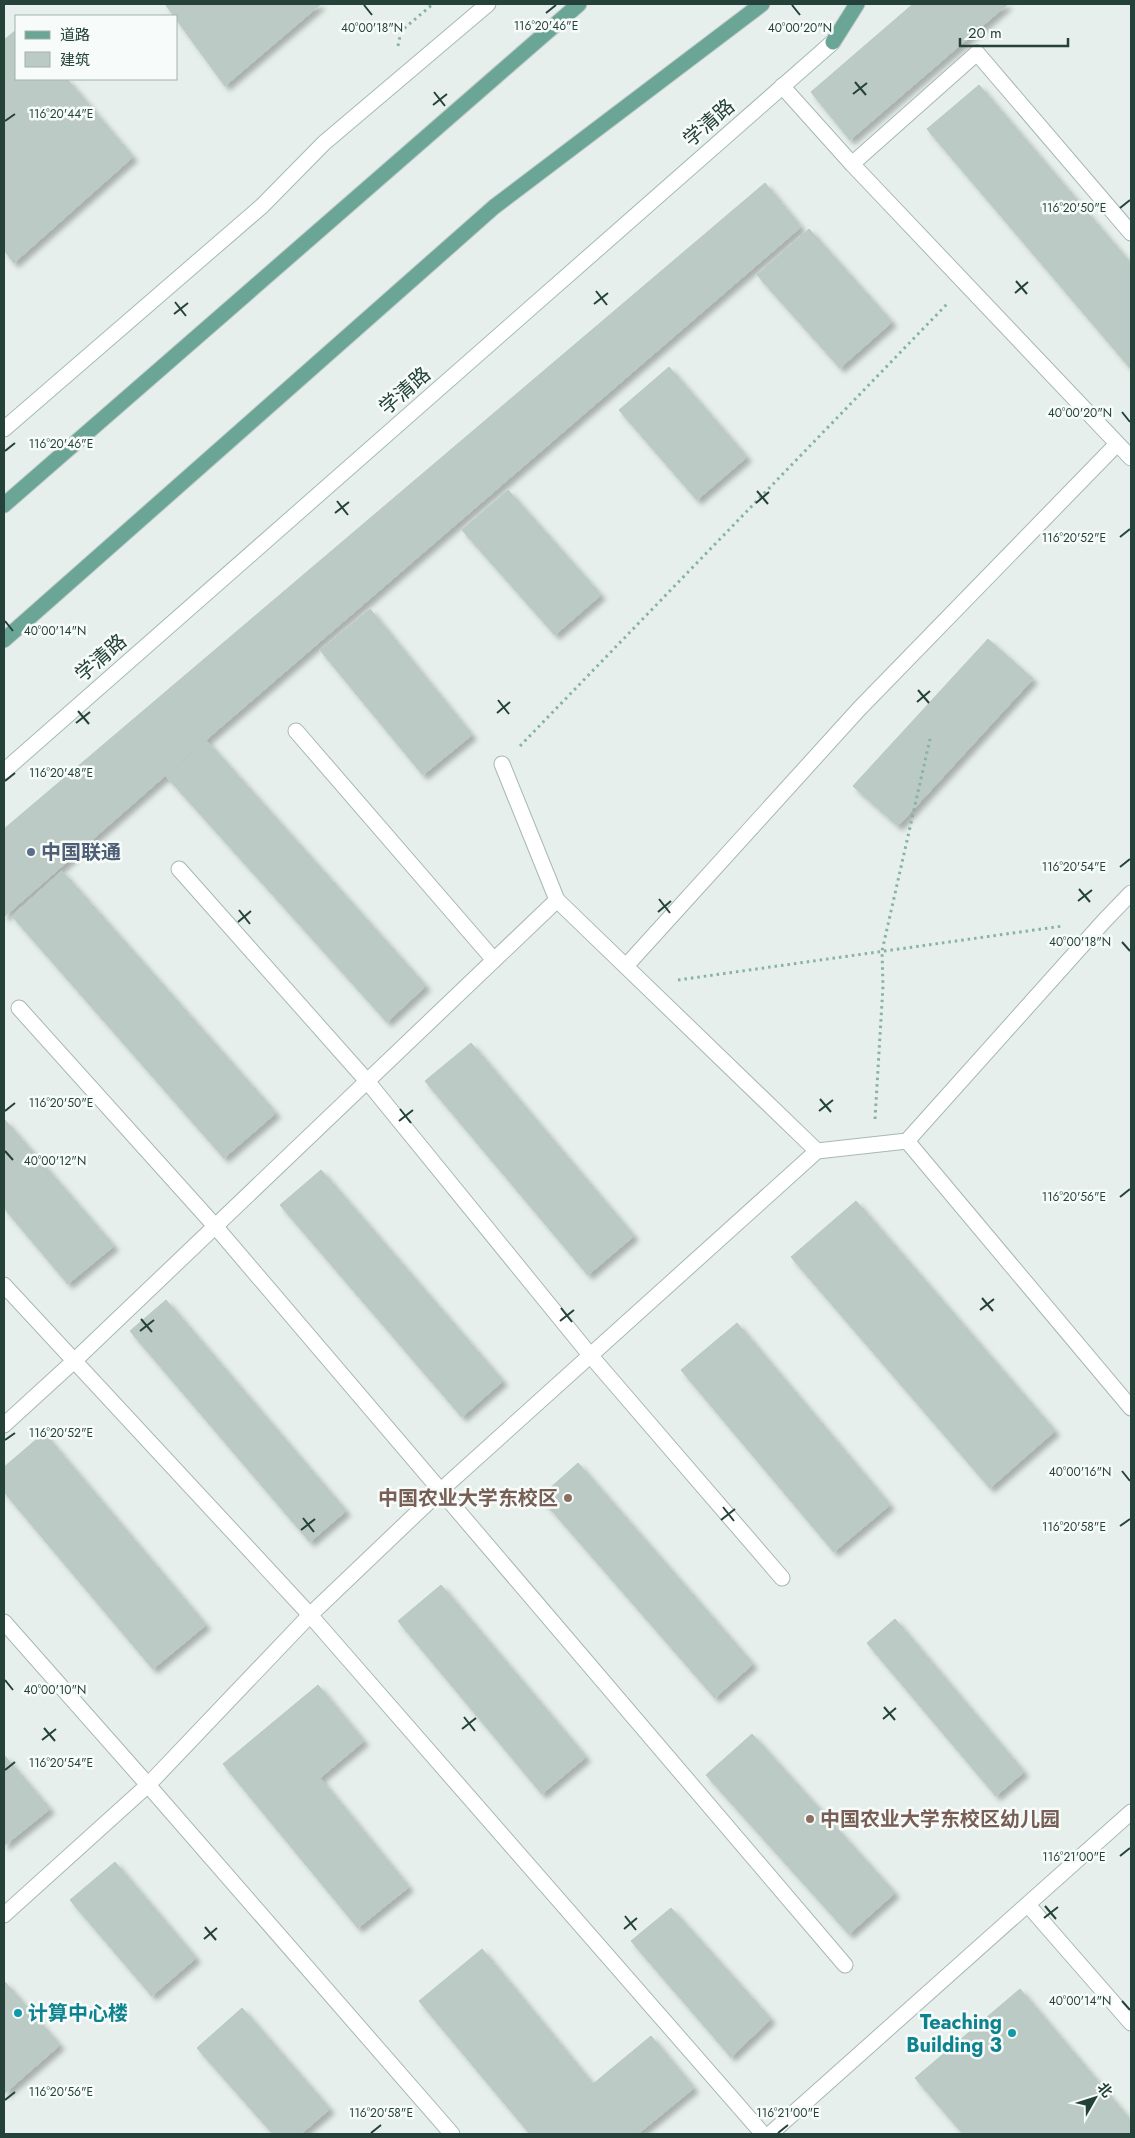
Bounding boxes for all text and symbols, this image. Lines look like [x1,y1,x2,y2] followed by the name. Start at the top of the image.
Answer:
[15,15,178,80] legend
[960,15,1068,47] scale bar
[514,17,578,35] text: 116°20'46"E
[341,19,403,37] text: 40°00'18"N
[768,19,832,37] text: 40°00'20"N
[968,22,1002,44] text: 20 m
[60,24,90,46] text: 道路
[60,49,90,71] text: 建筑
[677,92,741,154] street label: 学清路
[29,105,93,123] text: 116°20'44"E
[1042,199,1106,217] text: 116°20'50"E
[373,360,437,422] street label: 学清路
[1048,404,1112,422] text: 40°00'20"N
[29,435,93,453] text: 116°20'46"E
[1042,529,1106,547] text: 116°20'52"E
[24,622,86,640] text: 40°00'14"N
[69,627,133,689] street label: 学清路
[29,764,93,782] text: 116°20'48"E
[41,838,121,867] place label: 中国联通
[25,846,37,858] marker: 中国联通
[1042,858,1106,876] text: 116°20'54"E
[1049,933,1111,951] text: 40°00'18"N
[29,1094,93,1112] text: 116°20'50"E
[24,1152,86,1170] text: 40°00'12"N
[1042,1188,1106,1206] text: 116°20'56"E
[29,1424,93,1442] text: 116°20'52"E
[1049,1463,1111,1481] text: 40°00'16"N
[378,1484,558,1513] place label: 中国农业大学东校区
[562,1492,574,1504] marker: 中国农业大学东校区
[1042,1518,1106,1536] text: 116°20'58"E
[24,1681,86,1699] text: 40°00'10"N
[29,1754,93,1772] text: 116°20'54"E
[820,1805,1060,1834] place label: 中国农业大学东校区幼儿园
[804,1813,816,1825] marker: 中国农业大学东校区幼儿园
[1042,1848,1106,1866] text: 116°21'00"E
[1049,1992,1111,2010] text: 40°00'14"N
[28,1999,128,2028] place label: 计算中心楼
[12,2007,24,2019] marker: 计算中心楼
[906,2008,1002,2060] place label: Teaching Building 3
[1006,2027,1018,2039] marker: Teaching Building 3
[1070,2073,1120,2123] north arrow
[1093,2078,1117,2102] text: 北
[29,2083,93,2101] text: 116°20'56"E
[349,2104,413,2122] text: 116°20'58"E
[756,2104,820,2122] text: 116°21'00"E

